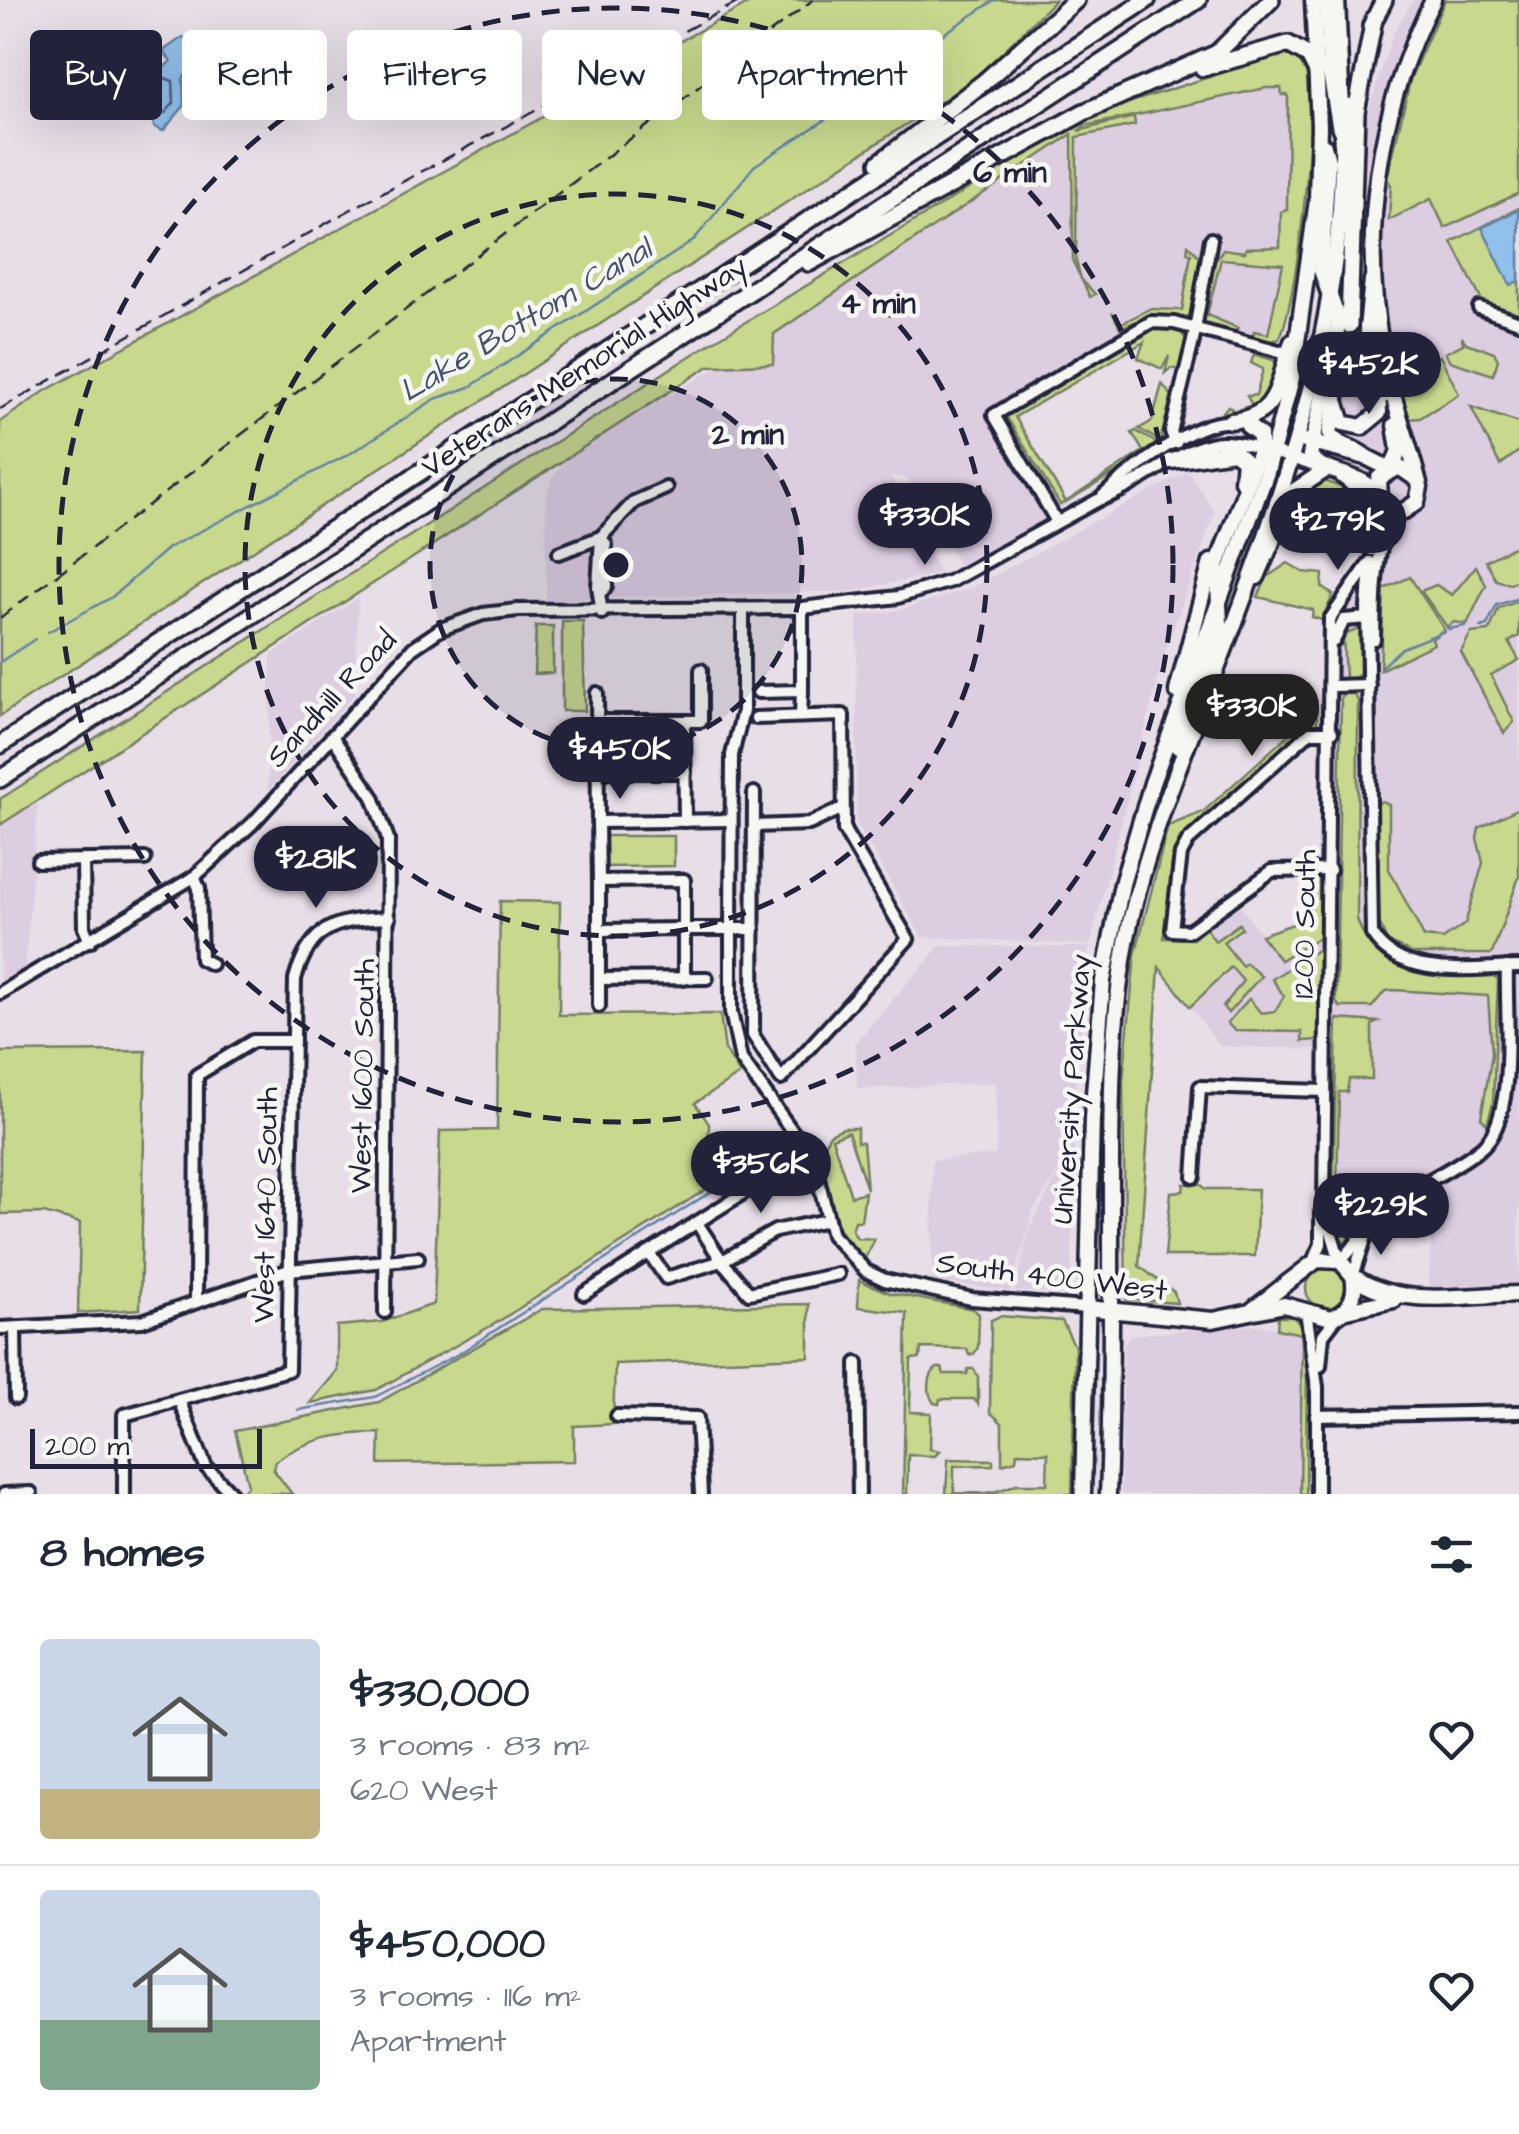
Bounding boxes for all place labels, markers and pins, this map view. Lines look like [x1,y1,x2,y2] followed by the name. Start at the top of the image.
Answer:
[1299,332,1439,417] pin: $452K
[855,483,995,568] pin: $330K
[1268,488,1408,573] pin: $279K
[598,547,634,583] centre of rings
[1182,674,1322,759] pin: $330K
[550,717,690,802] pin: $450K
[246,826,386,911] pin: $281K
[691,1131,831,1216] pin: $356K
[1311,1173,1451,1258] pin: $229K

